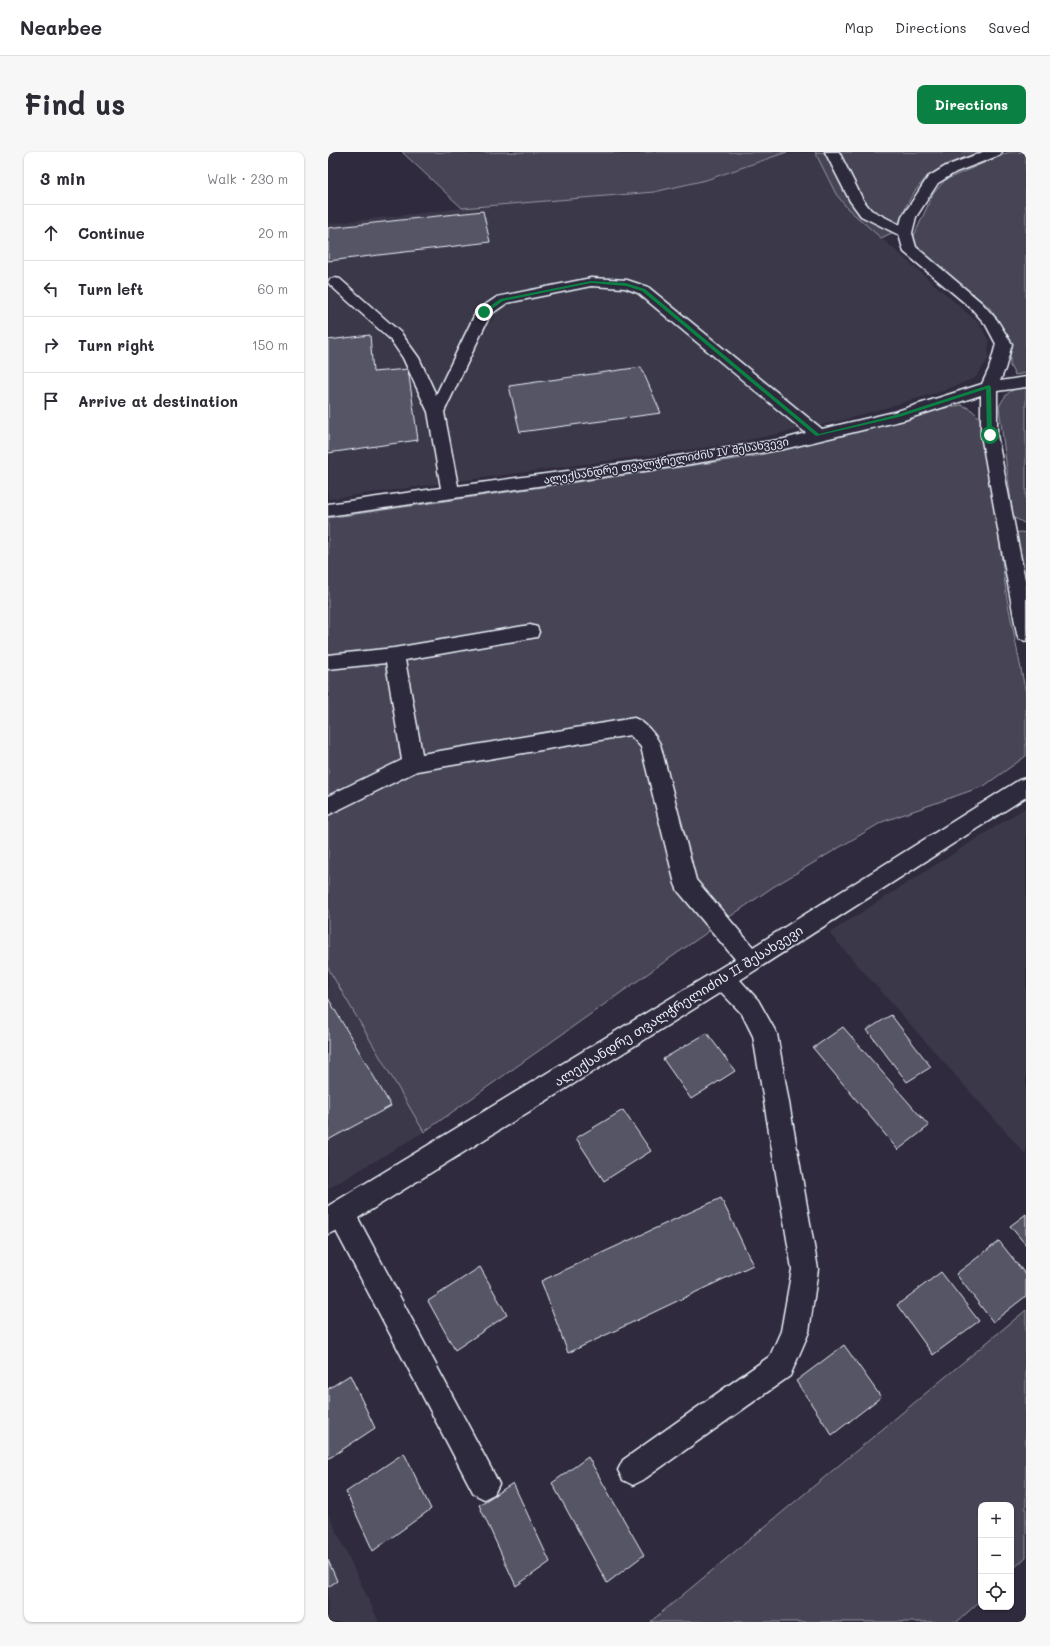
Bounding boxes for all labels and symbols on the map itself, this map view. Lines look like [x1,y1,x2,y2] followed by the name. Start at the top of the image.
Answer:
[475,303,493,321] route end
[981,426,999,444] route start
[542,433,790,487] street label: ალექსანდრე თვალჭრელიძის IV შესახვევი
[550,921,806,1090] street label: ალექსანდრე თვალჭრელიძის II შესახვევი

